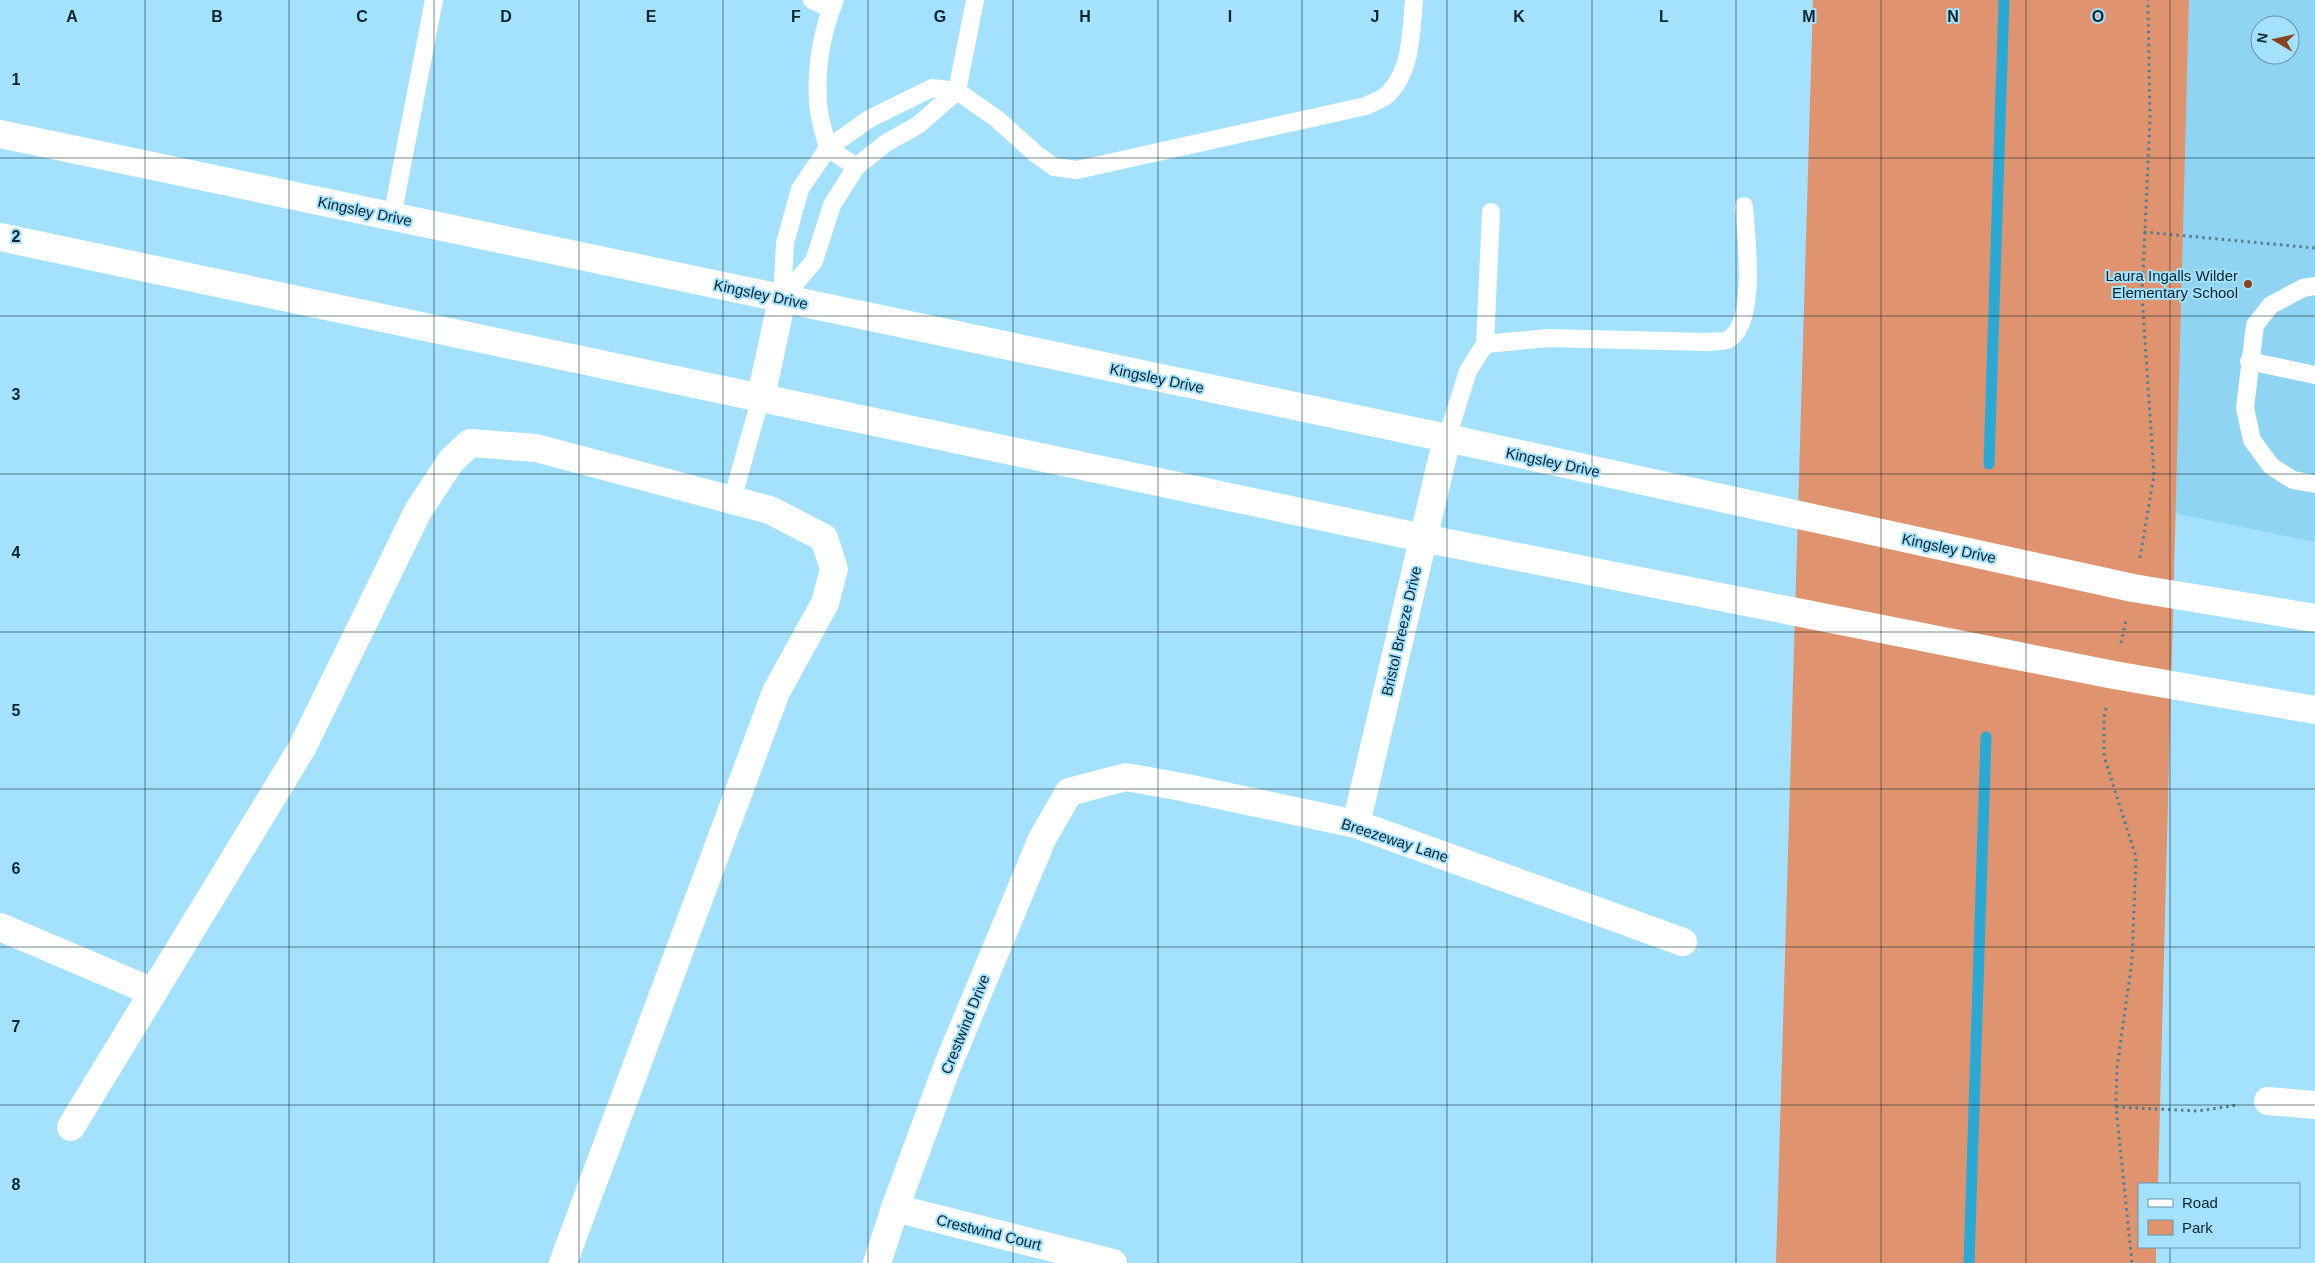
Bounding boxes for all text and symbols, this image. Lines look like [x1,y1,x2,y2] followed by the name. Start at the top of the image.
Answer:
[66,8,78,25] text: A
[211,8,223,25] text: B
[356,8,368,25] text: C
[500,8,512,25] text: D
[646,8,657,25] text: E
[791,8,801,25] text: F
[934,8,946,25] text: G
[1079,8,1091,25] text: H
[1228,8,1232,25] text: I
[1371,8,1379,25] text: J
[1513,8,1525,25] text: K
[1659,8,1669,25] text: L
[1802,8,1816,25] text: M
[1947,8,1959,25] text: N
[2092,8,2104,25] text: O
[2250,15,2300,65] north arrow
[2253,32,2271,44] text: N
[12,71,21,88] text: 1
[316,193,414,229] street label: Kingsley Drive
[12,228,21,245] text: 2
[2105,267,2238,301] place label: Laura Ingalls Wilder Elementary School
[712,276,810,312] street label: Kingsley Drive
[2242,278,2254,290] marker: Laura Ingalls Wilder Elementary School
[1108,360,1206,396] street label: Kingsley Drive
[12,386,21,403] text: 3
[1504,444,1602,480] street label: Kingsley Drive
[1900,530,1998,566] street label: Kingsley Drive
[12,544,21,561] text: 4
[1378,565,1424,697] street label: Bristol Breeze Drive
[12,702,21,719] text: 5
[1339,815,1451,865] street label: Breezeway Lane
[12,860,21,877] text: 6
[937,972,993,1076] street label: Crestwind Drive
[12,1018,21,1035] text: 7
[12,1176,21,1193] text: 8
[2138,1183,2300,1248] legend
[2182,1194,2218,1211] text: Road
[935,1211,1044,1253] street label: Crestwind Court
[2182,1219,2213,1236] text: Park

